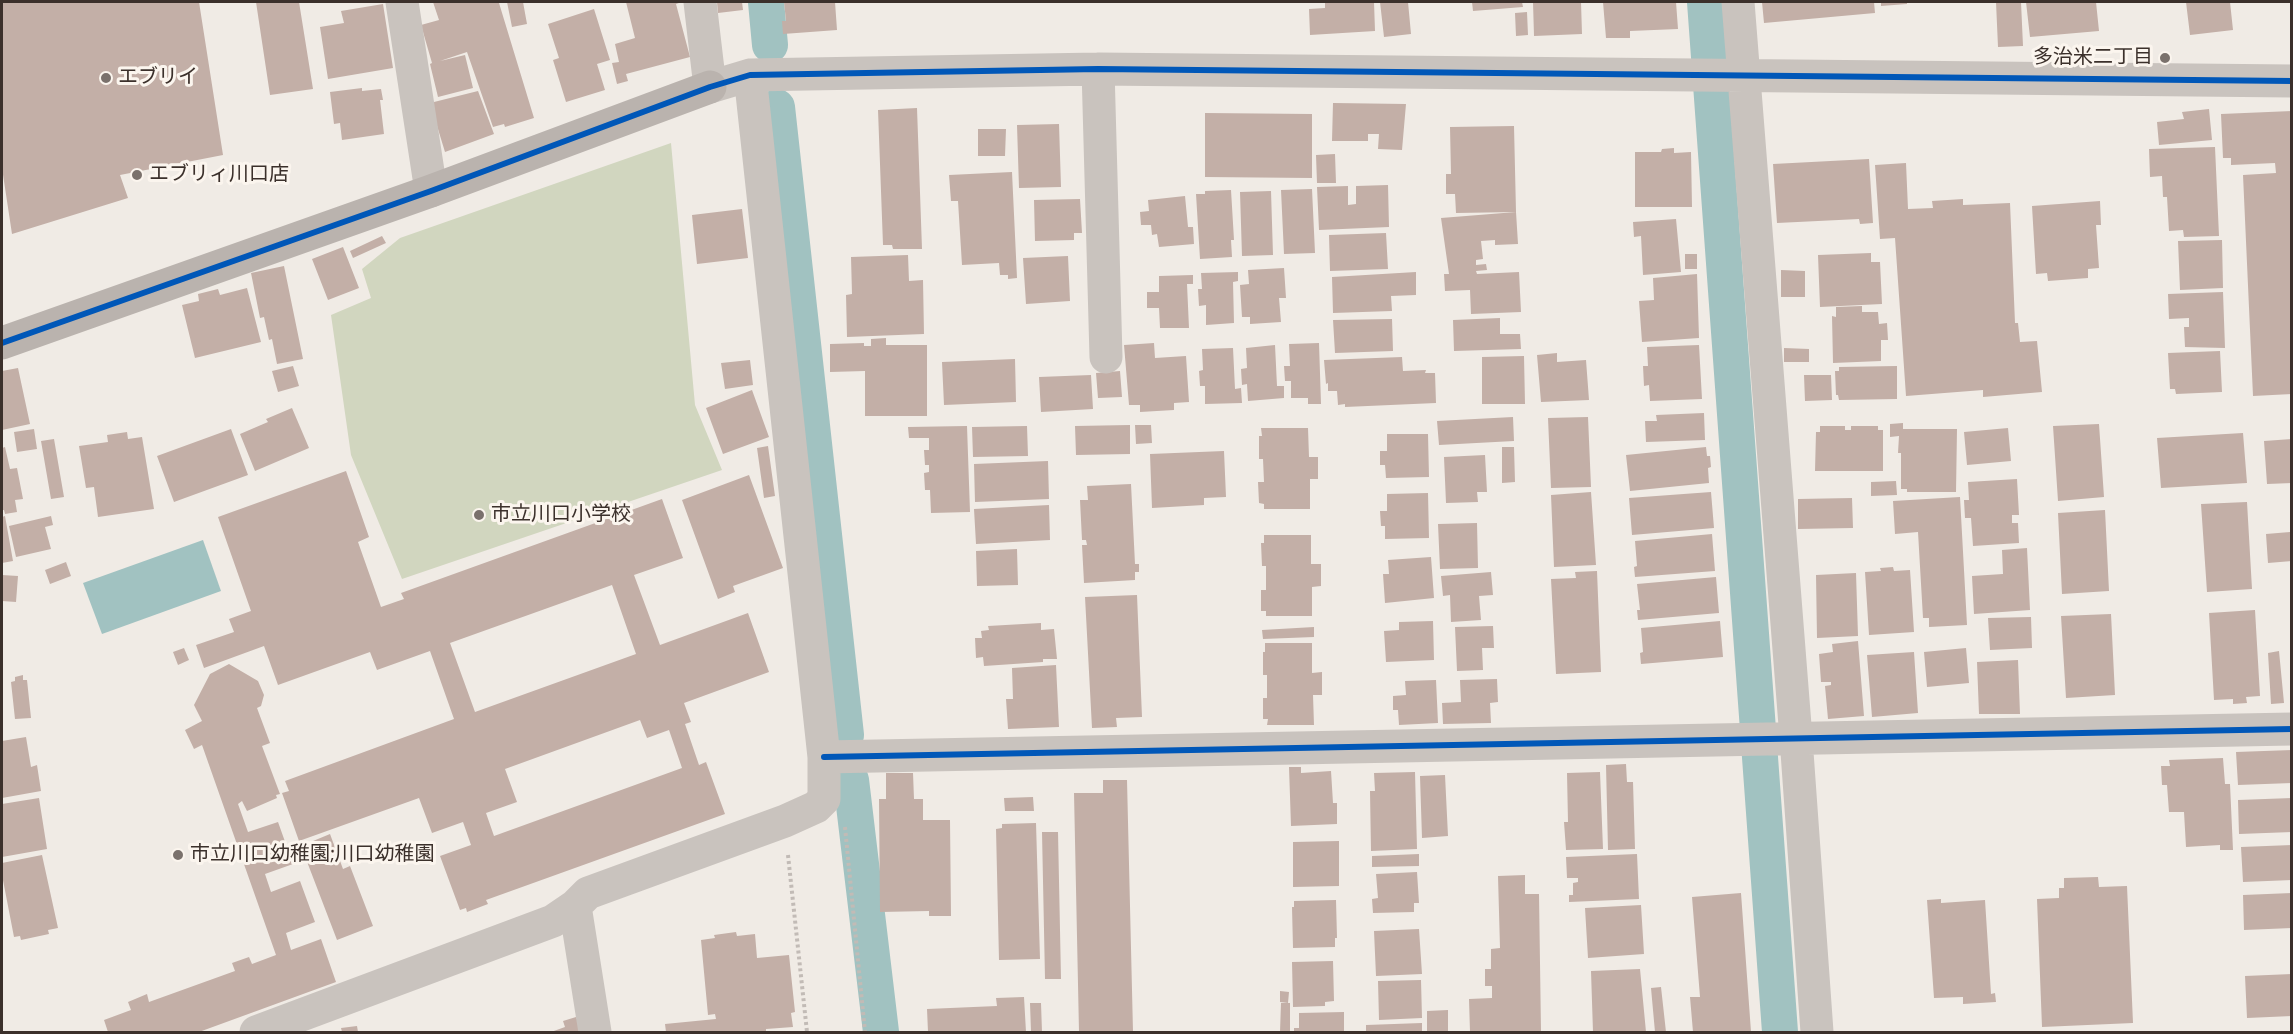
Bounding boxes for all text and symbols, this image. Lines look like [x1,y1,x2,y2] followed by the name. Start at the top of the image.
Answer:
[2033,46,2153,70] place label: 多治米二丁目
[2158,51,2172,65] marker: 多治米二丁目
[118,66,198,90] place label: エブリイ
[99,71,113,85] marker: エブリイ
[149,163,289,187] place label: エブリィ川口店
[130,168,144,182] marker: エブリィ川口店
[491,503,631,527] place label: 市立川口小学校
[472,508,486,522] marker: 市立川口小学校
[190,843,435,867] place label: 市立川口幼稚園;川口幼稚園
[171,848,185,862] marker: 市立川口幼稚園;川口幼稚園

